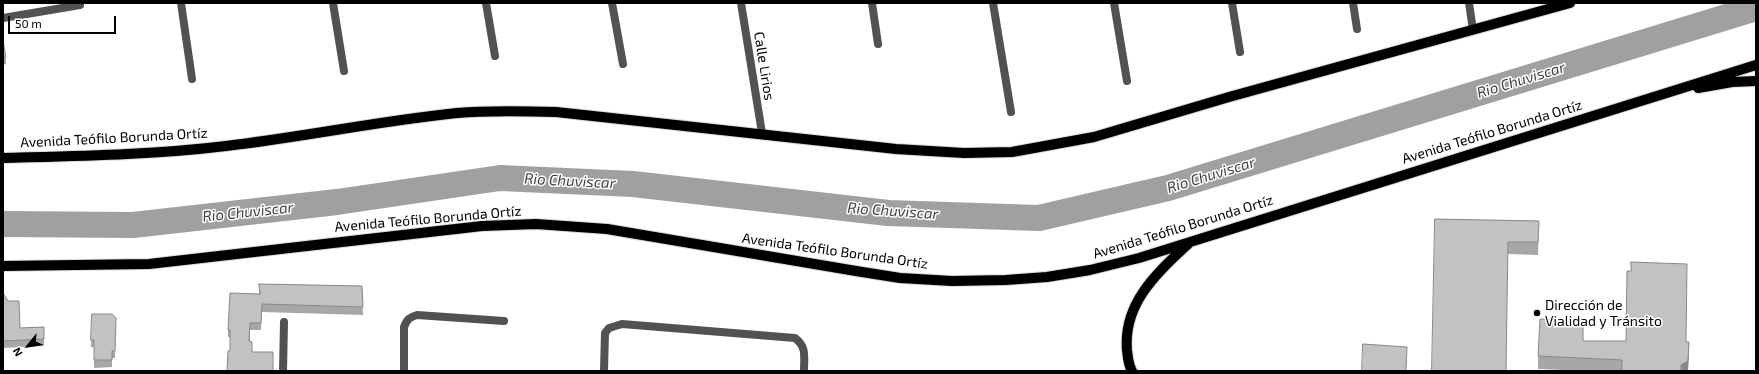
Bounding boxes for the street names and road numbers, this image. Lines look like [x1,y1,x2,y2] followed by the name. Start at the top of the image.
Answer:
[750,30,778,102] street label: Calle Lirios
[1400,97,1584,167] street label: Avenida Teófilo Borunda Ortíz
[20,125,208,151] street label: Avenida Teófilo Borunda Ortíz
[1091,192,1275,262] street label: Avenida Teófilo Borunda Ortíz
[334,202,522,236] street label: Avenida Teófilo Borunda Ortíz
[741,230,929,272] street label: Avenida Teófilo Borunda Ortíz

